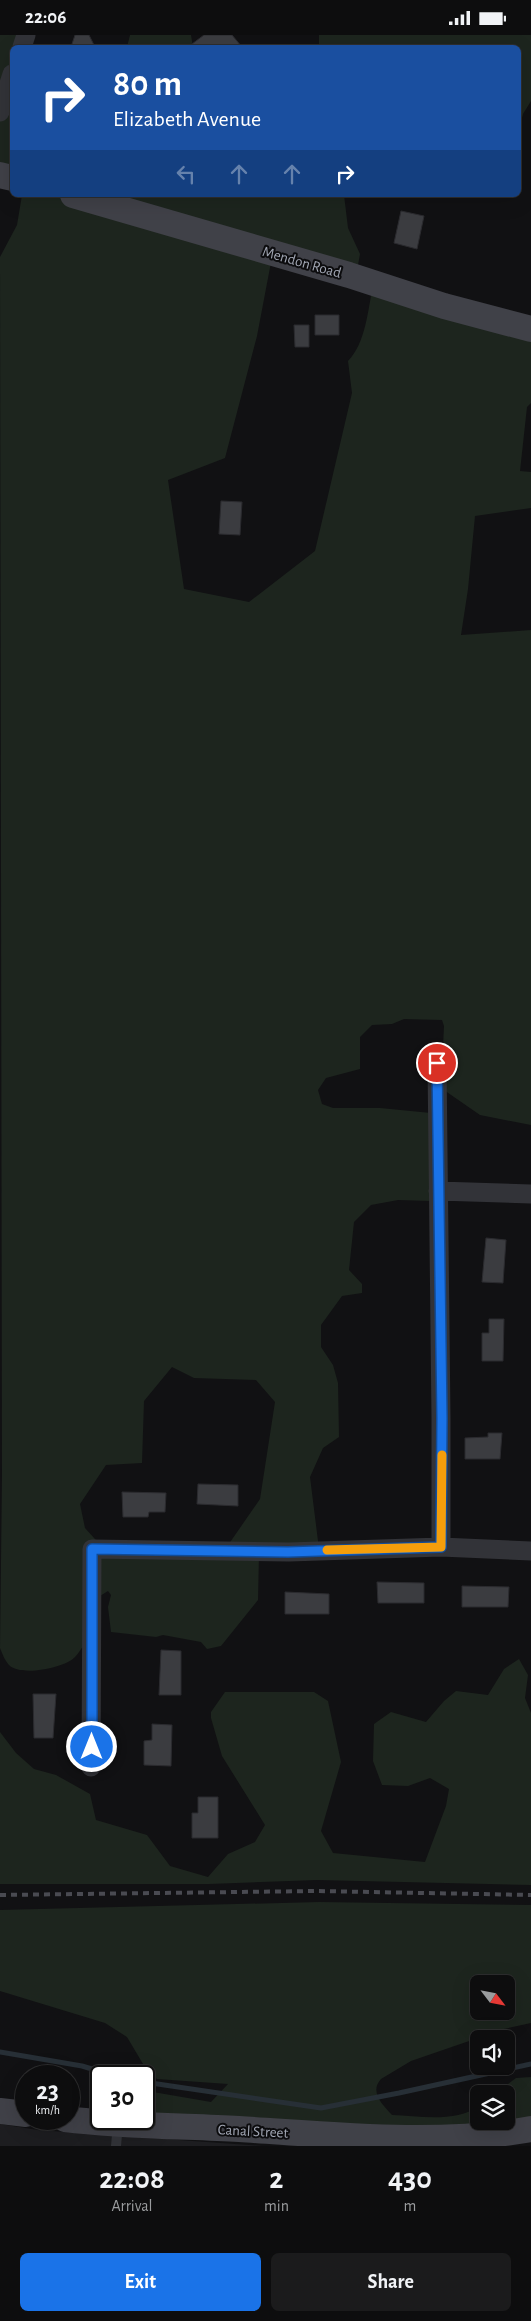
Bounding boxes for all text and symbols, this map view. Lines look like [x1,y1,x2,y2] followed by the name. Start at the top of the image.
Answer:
[25,8,66,27] text: 22:06
[30,65,95,130] icon: right
[113,67,182,102] text: 80 m
[113,108,261,130] text: Elizabeth Avenue
[172,160,200,188] icon: left
[225,160,253,188] icon: ahead
[278,160,306,188] icon: ahead
[331,160,359,188] icon: right
[261,244,343,281] street label: Mendon Road
[416,1042,458,1084] pin
[423,1049,451,1077] icon: arrive
[65,1720,117,1772] position arrow
[470,1975,515,2020] north arrow
[470,1975,515,2130] map controls
[470,2030,515,2075] button: sound
[90,2065,155,2130] speed limit sign: 30
[36,2079,59,2104] text: 23
[470,2085,515,2130] button: layers
[35,2104,60,2116] text: km/h
[217,2122,289,2141] street label: Canal Street
[99,2164,165,2194] text: 22:08
[269,2164,284,2194] text: 2
[388,2164,432,2194] text: 430
[111,2198,153,2214] text: Arrival
[264,2198,289,2214] text: min
[404,2198,416,2214] text: m
[20,2253,261,2311] button: Exit
[271,2253,511,2311] button: Share

